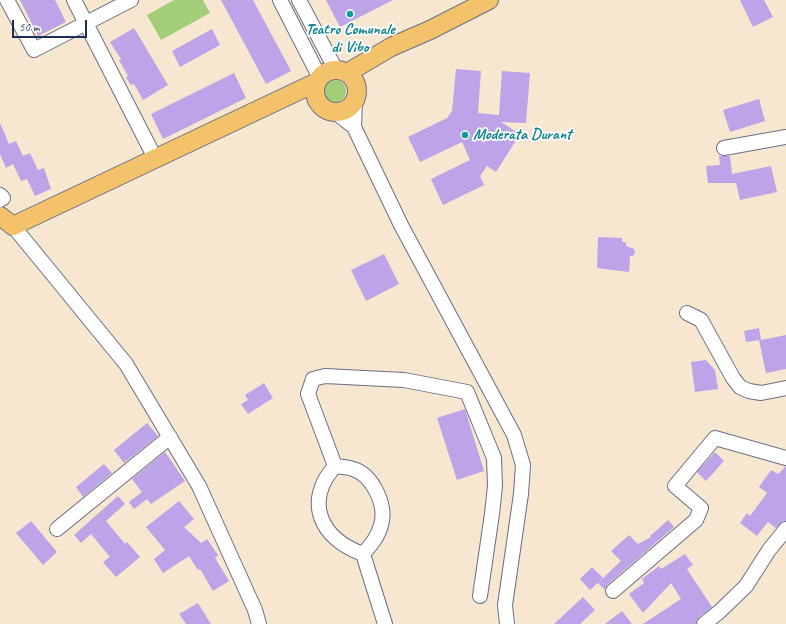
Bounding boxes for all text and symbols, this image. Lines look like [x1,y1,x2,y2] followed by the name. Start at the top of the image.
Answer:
[345,9,355,19] marker: Teatro Comunale di Vibo
[14,12,89,38] scale bar
[19,19,39,35] text: 50 m
[305,20,395,58] place label: Teatro Comunale di Vibo
[473,125,571,145] place label: Moderata Durant
[460,130,470,140] marker: Moderata Durant

